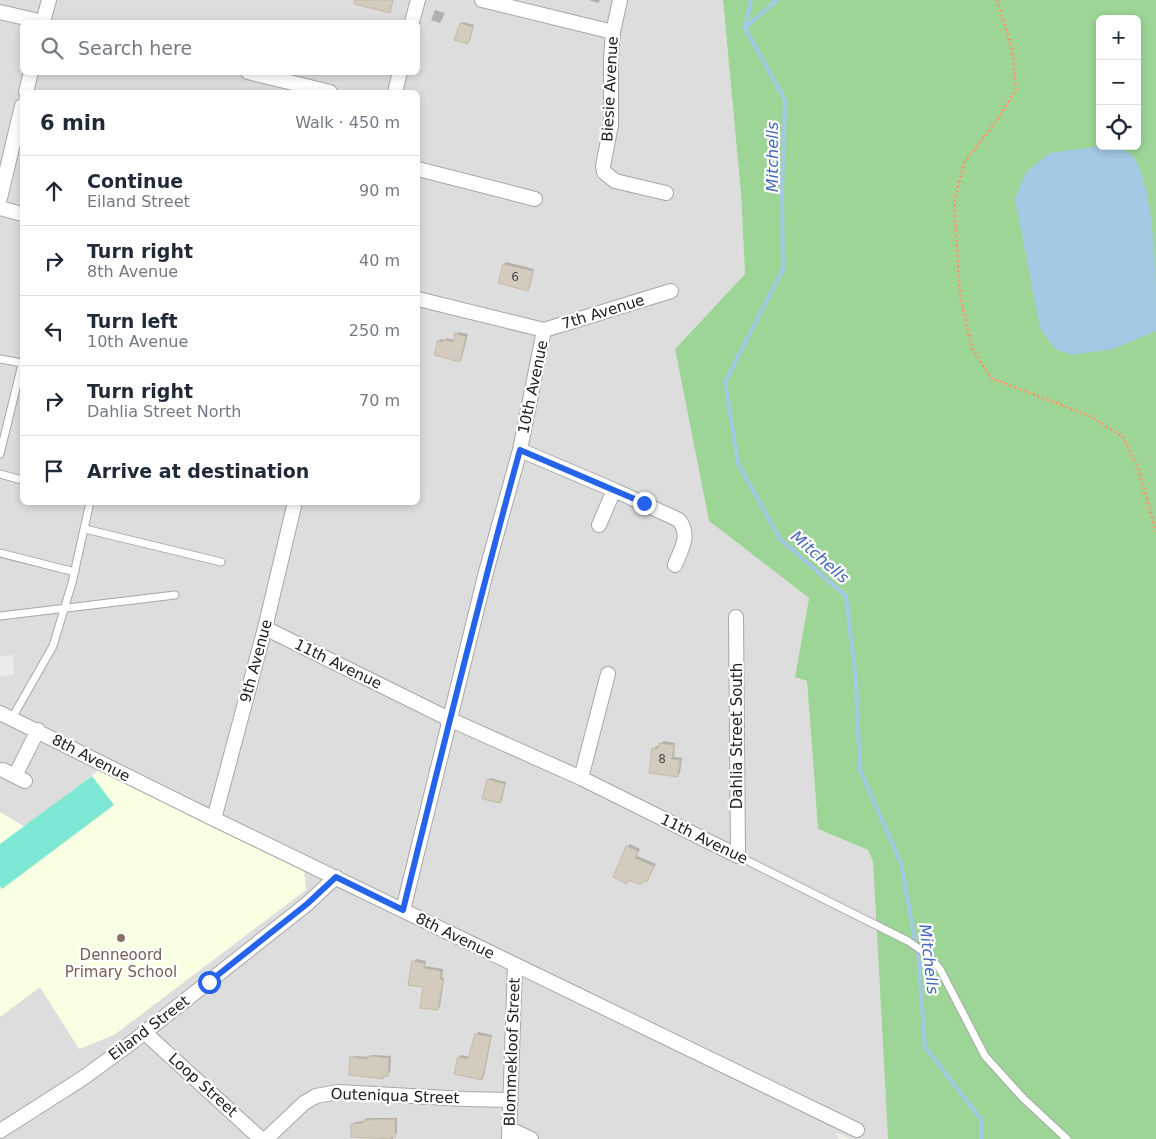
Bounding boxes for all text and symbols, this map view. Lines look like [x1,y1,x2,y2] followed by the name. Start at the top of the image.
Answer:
[1096,15,1141,150] map controls
[1096,15,1141,60] button: +
[20,20,420,75] search box
[38,34,66,62] icon: search
[598,36,622,142] street label: Biesie Avenue
[78,37,192,59] text: Search here
[1096,60,1141,105] button: −
[1096,105,1141,150] button: locate
[40,111,106,135] text: 6 min
[295,113,400,132] text: Walk · 450 m
[763,122,782,192] water label: Mitchells
[87,170,183,192] text: Continue
[40,177,68,205] icon: ahead
[359,181,400,200] text: 90 m
[87,192,190,211] text: Eiland Street
[87,240,193,262] text: Turn right
[40,247,68,275] icon: right
[359,251,400,270] text: 40 m
[87,262,178,281] text: 8th Avenue
[511,270,519,284] house number: 6
[560,291,646,333] street label: 7th Avenue
[87,310,178,332] text: Turn left
[40,317,68,345] icon: left
[349,321,400,340] text: 250 m
[87,332,188,351] text: 10th Avenue
[514,339,552,435] street label: 10th Avenue
[87,380,193,402] text: Turn right
[40,387,68,415] icon: right
[359,391,400,410] text: 70 m
[87,402,242,421] text: Dahlia Street North
[40,457,68,485] icon: arrive
[87,460,309,482] text: Arrive at destination
[633,492,656,515] route end
[787,527,853,587] water label: Mitchells
[236,617,276,705] street label: 9th Avenue
[291,635,385,693] street label: 11th Avenue
[728,663,746,809] street label: Dahlia Street South
[49,731,133,785] street label: 8th Avenue
[658,752,666,766] house number: 8
[657,810,751,868] street label: 11th Avenue
[413,909,497,963] street label: 8th Avenue
[915,923,943,995] water label: Mitchells
[115,932,127,944] marker: Denneoord Primary School
[65,946,177,981] place label: Denneoord Primary School
[198,971,221,994] route start
[500,977,524,1127] street label: Blommekloof Street
[105,992,193,1064] street label: Eiland Street
[165,1049,241,1121] street label: Loop Street
[330,1085,460,1107] street label: Outeniqua Street

